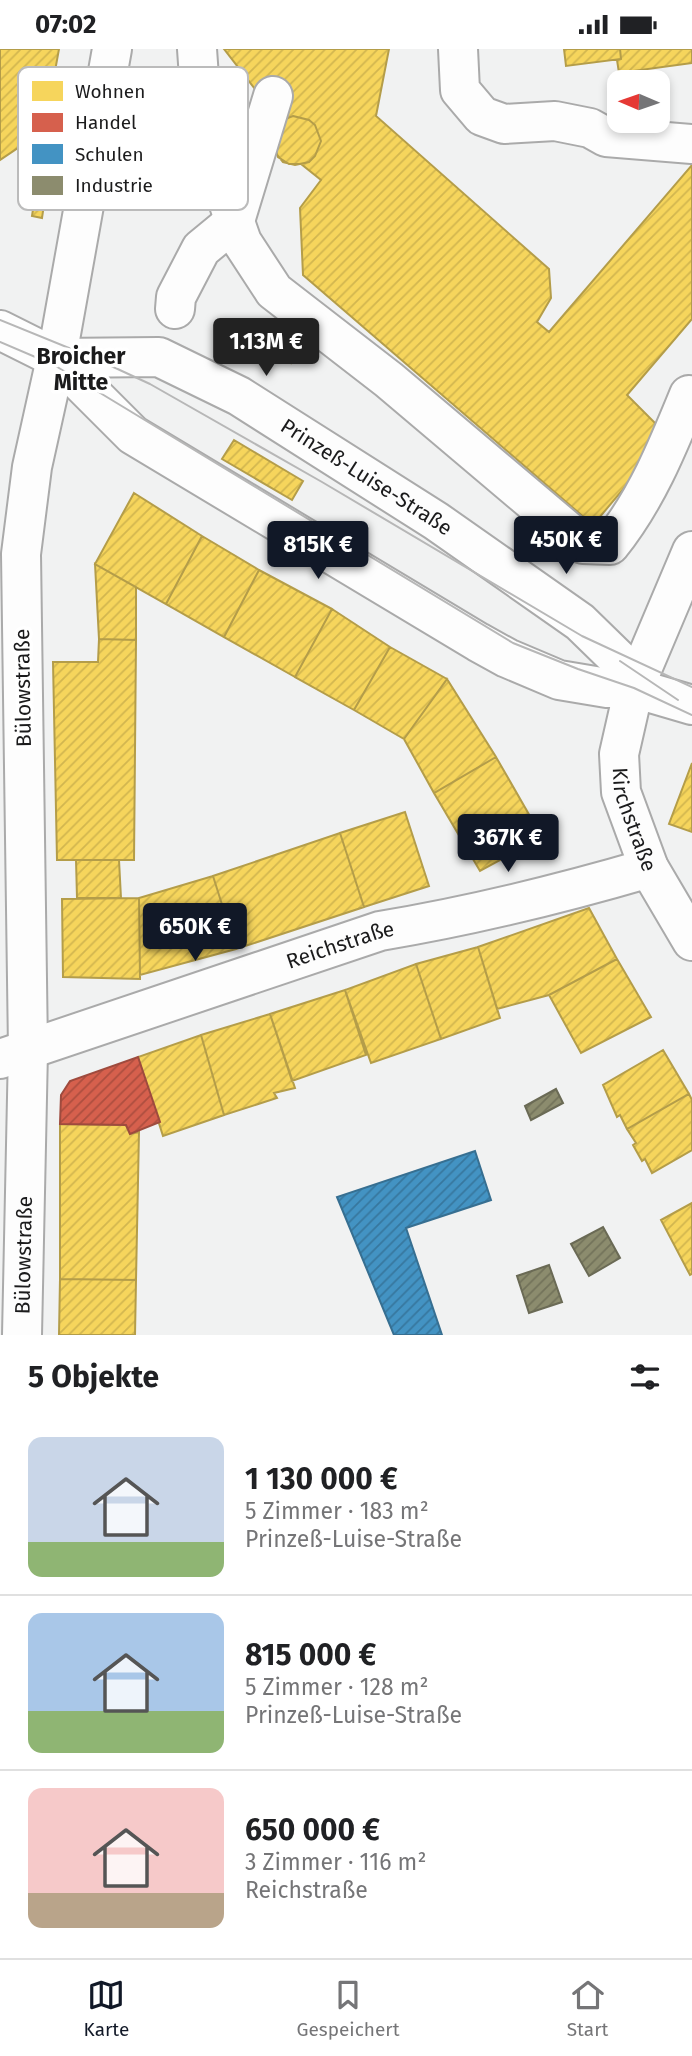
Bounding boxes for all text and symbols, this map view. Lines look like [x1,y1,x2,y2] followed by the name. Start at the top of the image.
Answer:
[35,9,96,40] text: 07:02
[18,67,248,210] legend
[607,70,670,133] north arrow
[607,70,670,133] map controls
[75,80,145,103] text: Wohnen
[75,111,137,134] text: Handel
[75,143,144,166] text: Schulen
[75,174,153,197] text: Industrie
[201,319,331,378] pin: 1.13M €
[229,327,303,355] text: 1.13M €
[37,342,126,396] district label: Broicher Mitte
[276,413,457,541] street label: Prinzeß-Luise-Straße
[509,517,623,576] pin: 450K €
[261,521,375,581] pin: 815K €
[530,525,602,553] text: 450K €
[283,530,353,558] text: 815K €
[9,629,37,747] street label: Bülowstraße
[607,767,662,875] street label: Kirchstraße
[451,815,565,874] pin: 367K €
[474,823,542,851] text: 367K €
[138,904,252,963] pin: 650K €
[159,912,231,940] text: 650K €
[283,916,396,975] street label: Reichstraße
[9,1195,38,1315] street label: Bülowstraße
[626,1358,664,1396] icon: filters
[28,1359,159,1395] text: 5 Objekte
[245,1461,398,1497] text: 1 130 000 €
[84,1465,168,1549] icon: home
[245,1497,429,1525] text: 5 Zimmer · 183 m²
[245,1525,462,1553] text: Prinzeß-Luise-Straße
[245,1637,376,1673] text: 815 000 €
[84,1641,168,1725] icon: home
[245,1673,429,1701] text: 5 Zimmer · 128 m²
[245,1701,462,1729] text: Prinzeß-Luise-Straße
[245,1812,380,1848] text: 650 000 €
[84,1816,168,1900] icon: home
[245,1848,426,1876] text: 3 Zimmer · 116 m²
[245,1876,368,1904] text: Reichstraße
[84,1976,129,2041] tab: Karte
[297,1976,400,2041] tab: Gespeichert
[567,1976,608,2041] tab: Start

